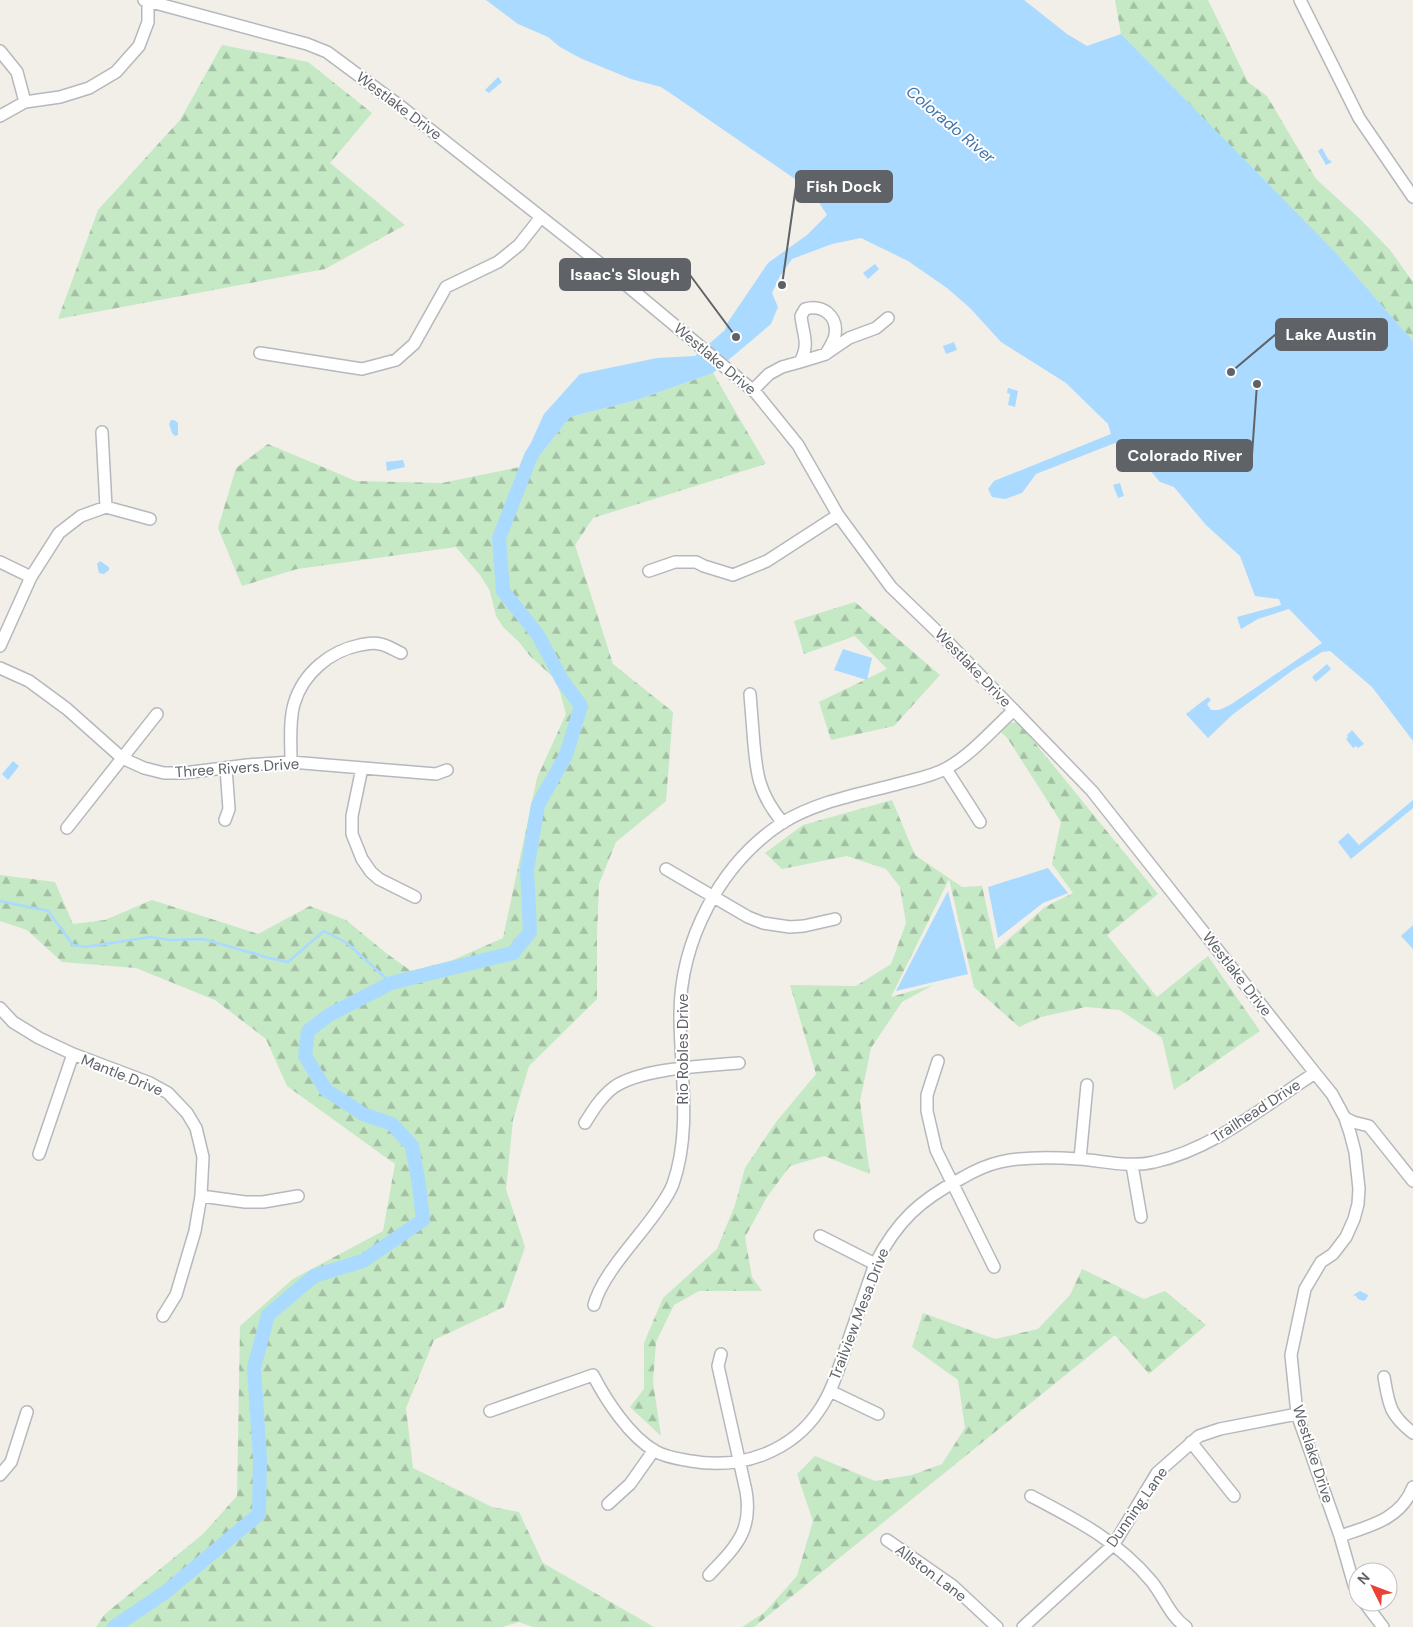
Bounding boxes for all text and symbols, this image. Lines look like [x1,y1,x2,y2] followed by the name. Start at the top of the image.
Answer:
[352,67,446,145] street label: Westlake Drive
[902,81,1000,168] water label: Colorado River
[796,171,892,202] callout: Fish Dock
[806,176,882,197] text: Fish Dock
[560,259,690,290] callout: Isaac's Slough
[570,264,680,285] text: Isaac's Slough
[670,319,760,399] street label: Westlake Drive
[1276,319,1387,350] callout: Lake Austin
[1286,324,1376,345] text: Lake Austin
[1117,440,1252,471] callout: Colorado River
[1128,445,1243,466] text: Colorado River
[930,624,1016,712] street label: Westlake Drive
[174,754,300,782] street label: Three Rivers Drive
[1198,928,1276,1020] street label: Westlake Drive
[673,993,693,1105] street label: Rio Robles Drive
[78,1050,166,1100] street label: Mantle Drive
[1208,1075,1304,1147] street label: Trailhead Drive
[825,1245,893,1383] street label: Trailview Mesa Drive
[1288,1402,1338,1506] street label: Westlake Drive
[1102,1463,1172,1551] street label: Dunning Lane
[891,1540,971,1606] street label: Allston Lane
[1348,1562,1398,1612] north arrow
[1353,1568,1373,1588] text: N

